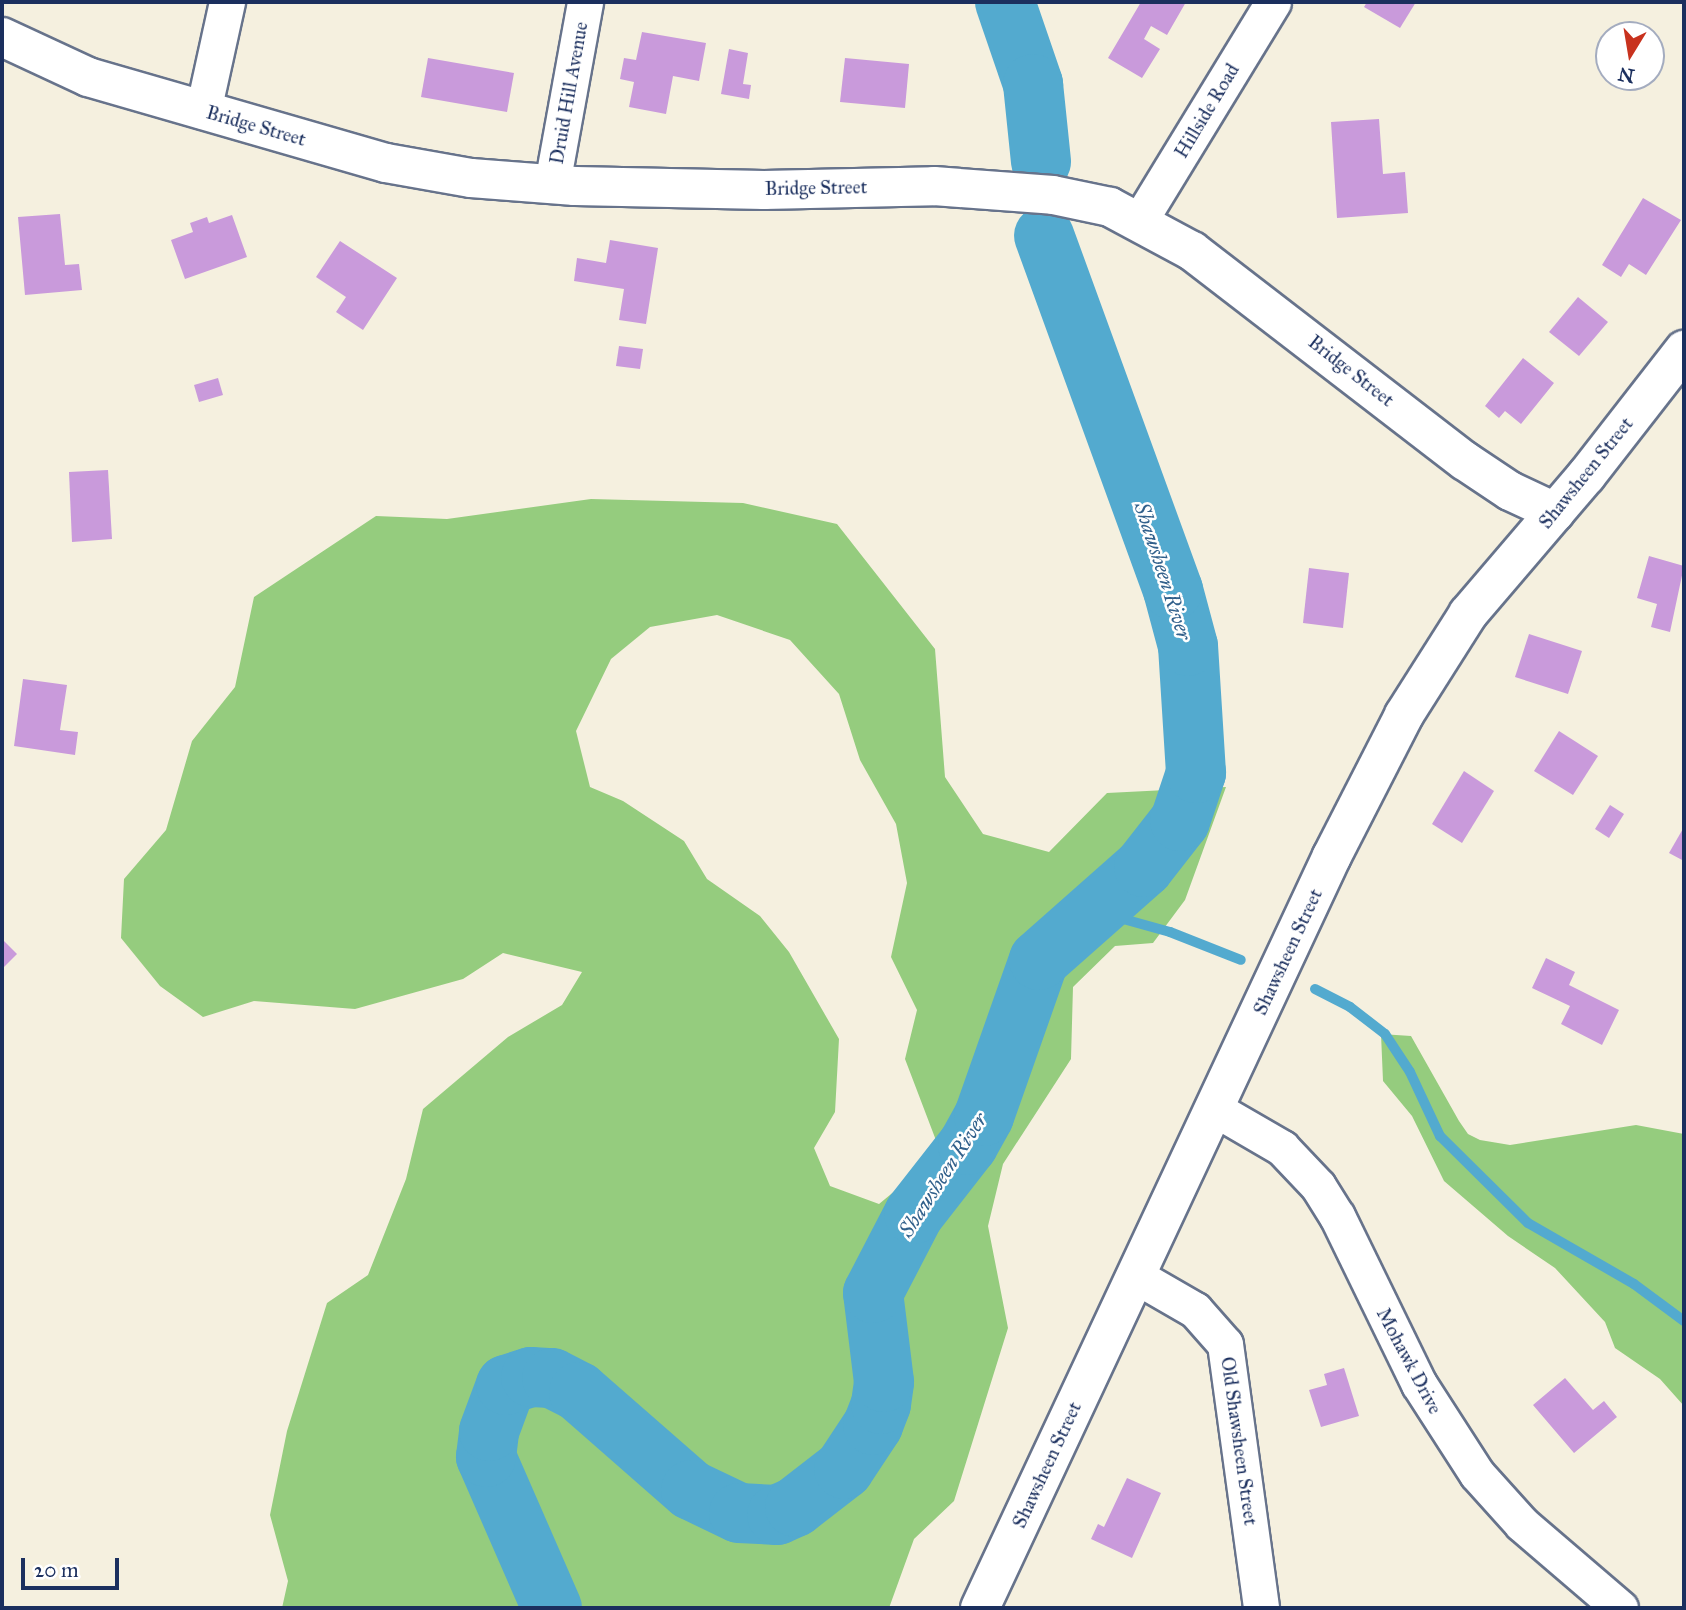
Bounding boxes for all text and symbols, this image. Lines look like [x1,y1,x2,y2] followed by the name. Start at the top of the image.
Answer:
[545,20,593,166] street label: Druid Hill Avenue
[1595,21,1665,91] north arrow
[1170,60,1244,162] street label: Hillside Road
[1616,62,1636,88] text: N
[204,101,308,151] street label: Bridge Street
[765,176,867,200] street label: Bridge Street
[1304,331,1398,411] street label: Bridge Street
[1534,413,1638,533] street label: Shawsheen Street
[1129,499,1197,643] water label: Shawsheen River
[1249,885,1327,1019] street label: Shawsheen Street
[893,1108,993,1242] water label: Shawsheen River
[1372,1304,1446,1418] street label: Mohawk Drive
[1216,1355,1262,1527] street label: Old Shawsheen Street
[1008,1398,1086,1532] street label: Shawsheen Street
[24,1544,122,1588] scale bar
[34,1557,79,1583] text: 20 m

